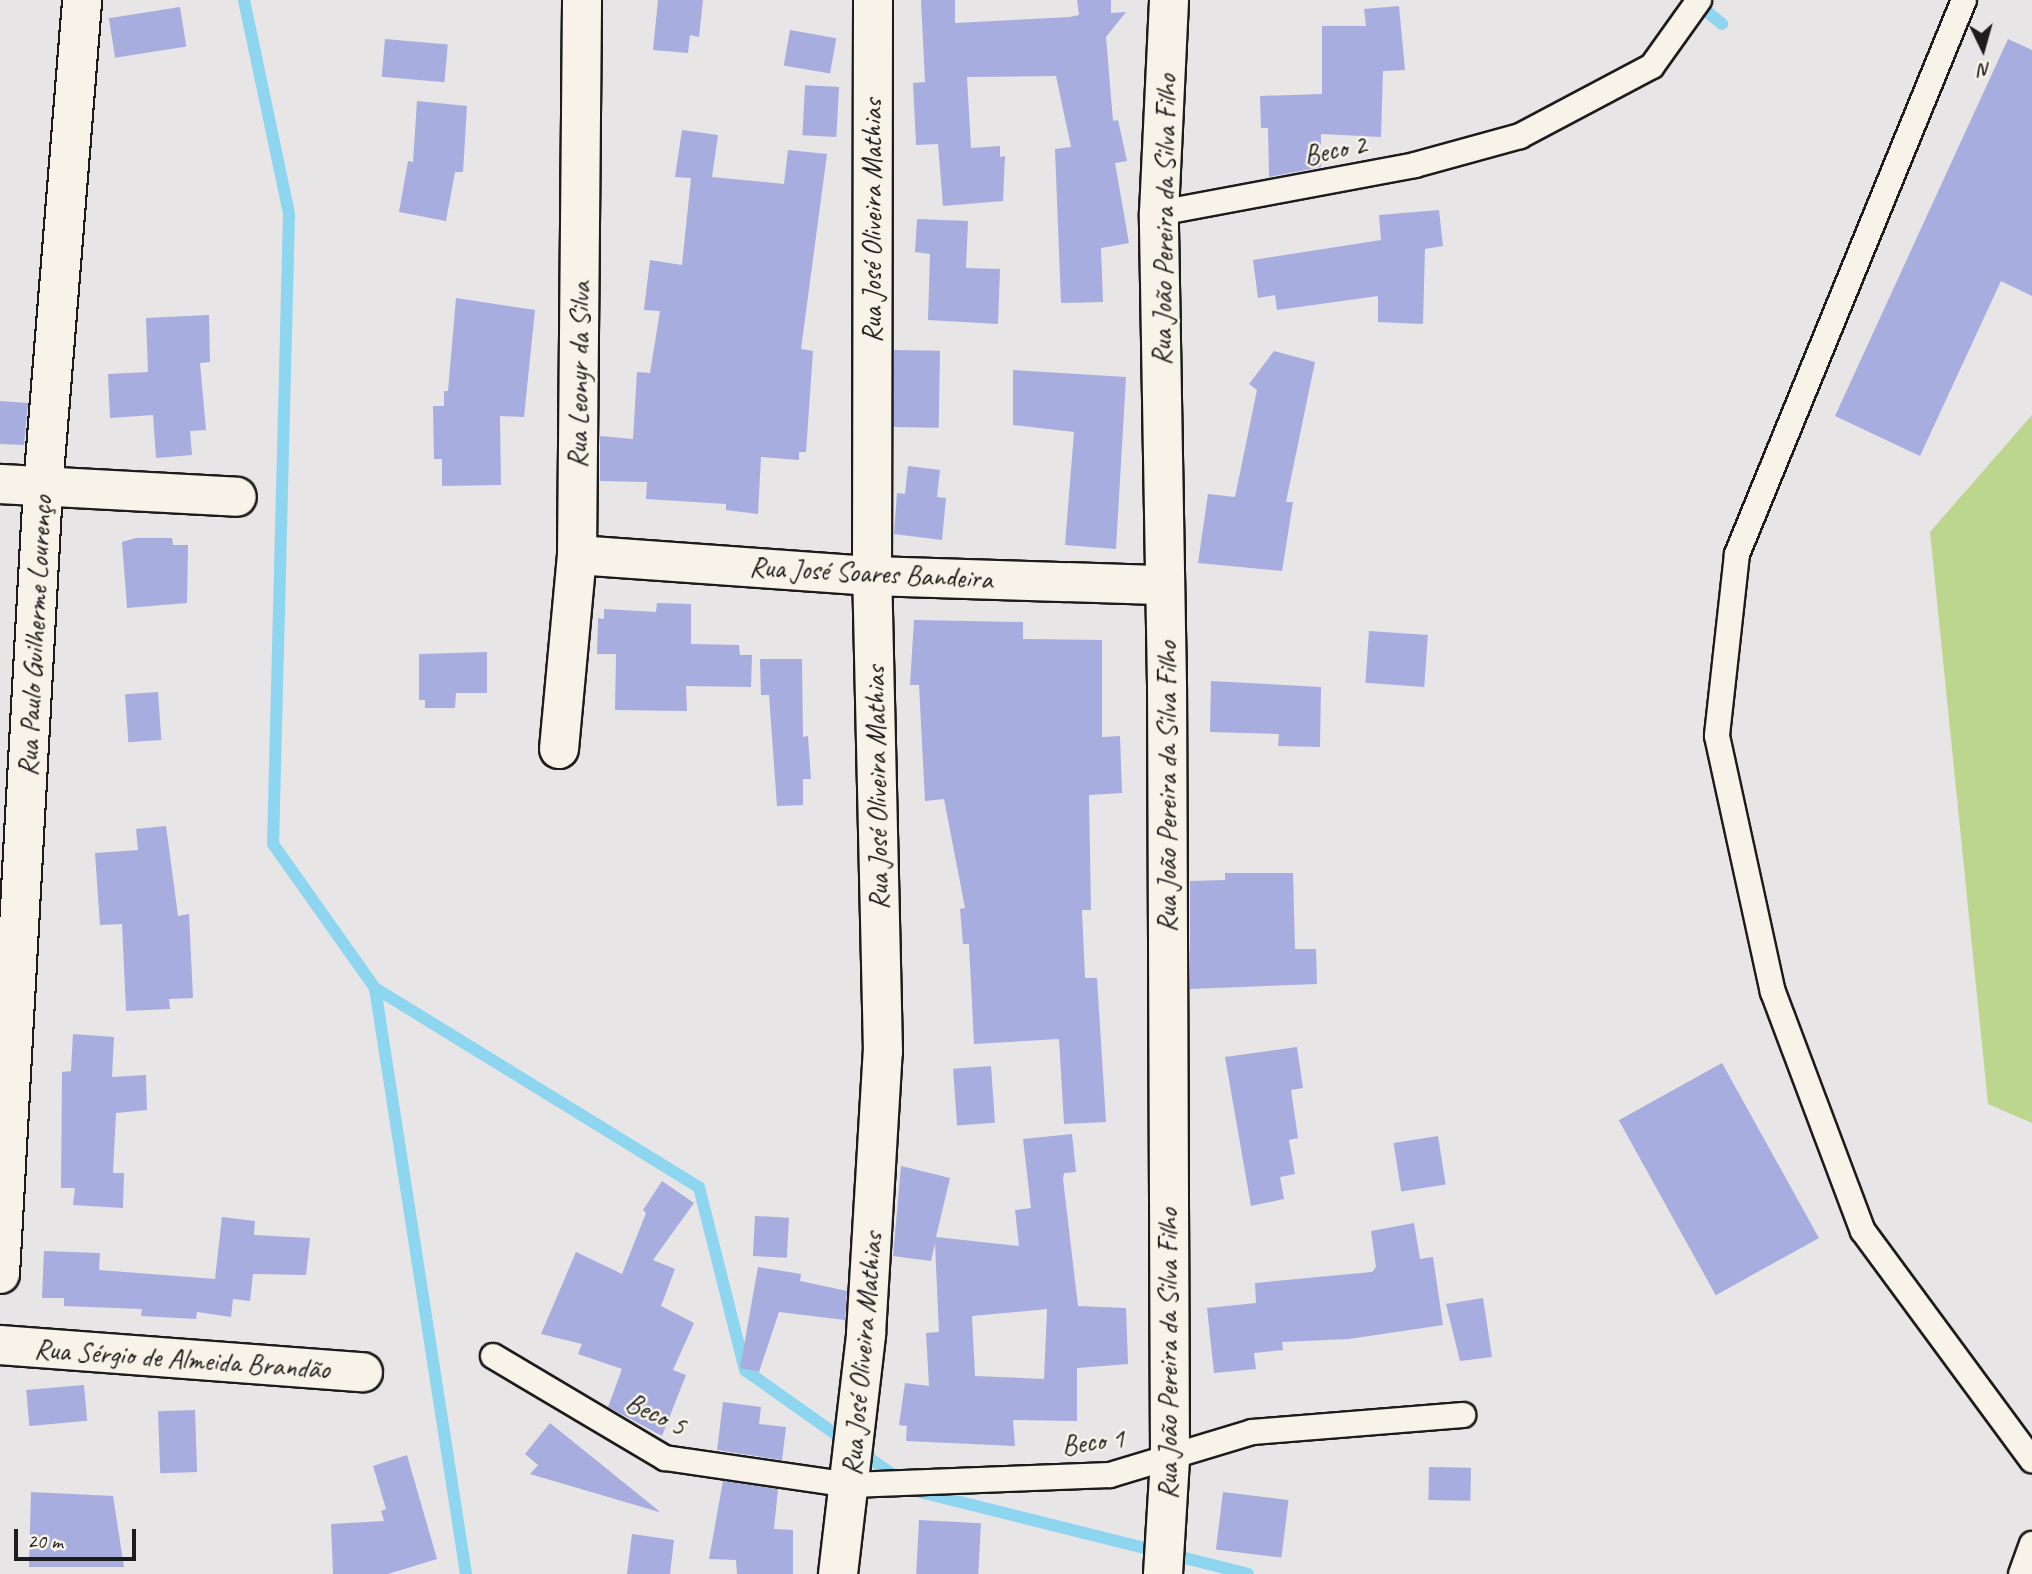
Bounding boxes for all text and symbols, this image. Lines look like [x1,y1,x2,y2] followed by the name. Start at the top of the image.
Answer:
[1948,14,2018,84] north arrow
[1978,57,1992,82] text: N
[1145,74,1183,366] street label: Rua João Pereira da Silva Filho
[855,99,889,343] street label: Rua José Oliveira Mathias
[1301,128,1369,172] street label: Beco 2
[561,281,597,469] street label: Rua Leonyr da Silva
[11,496,59,776] street label: Rua Paulo Guilherme Lourenço
[749,550,993,596] street label: Rua José Soares Bandeira
[1150,641,1184,933] street label: Rua João Pereira da Silva Filho
[858,666,896,910] street label: Rua José Oliveira Mathias
[1151,1208,1185,1500] street label: Rua João Pereira da Silva Filho
[835,1231,889,1477] street label: Rua José Oliveira Mathias
[33,1332,331,1386] street label: Rua Sérgio de Almeida Brandão
[620,1385,692,1443] street label: Beco 5
[1060,1421,1126,1463] street label: Beco 1
[18,1514,140,1558] scale bar
[27,1528,63,1554] text: 20 m

